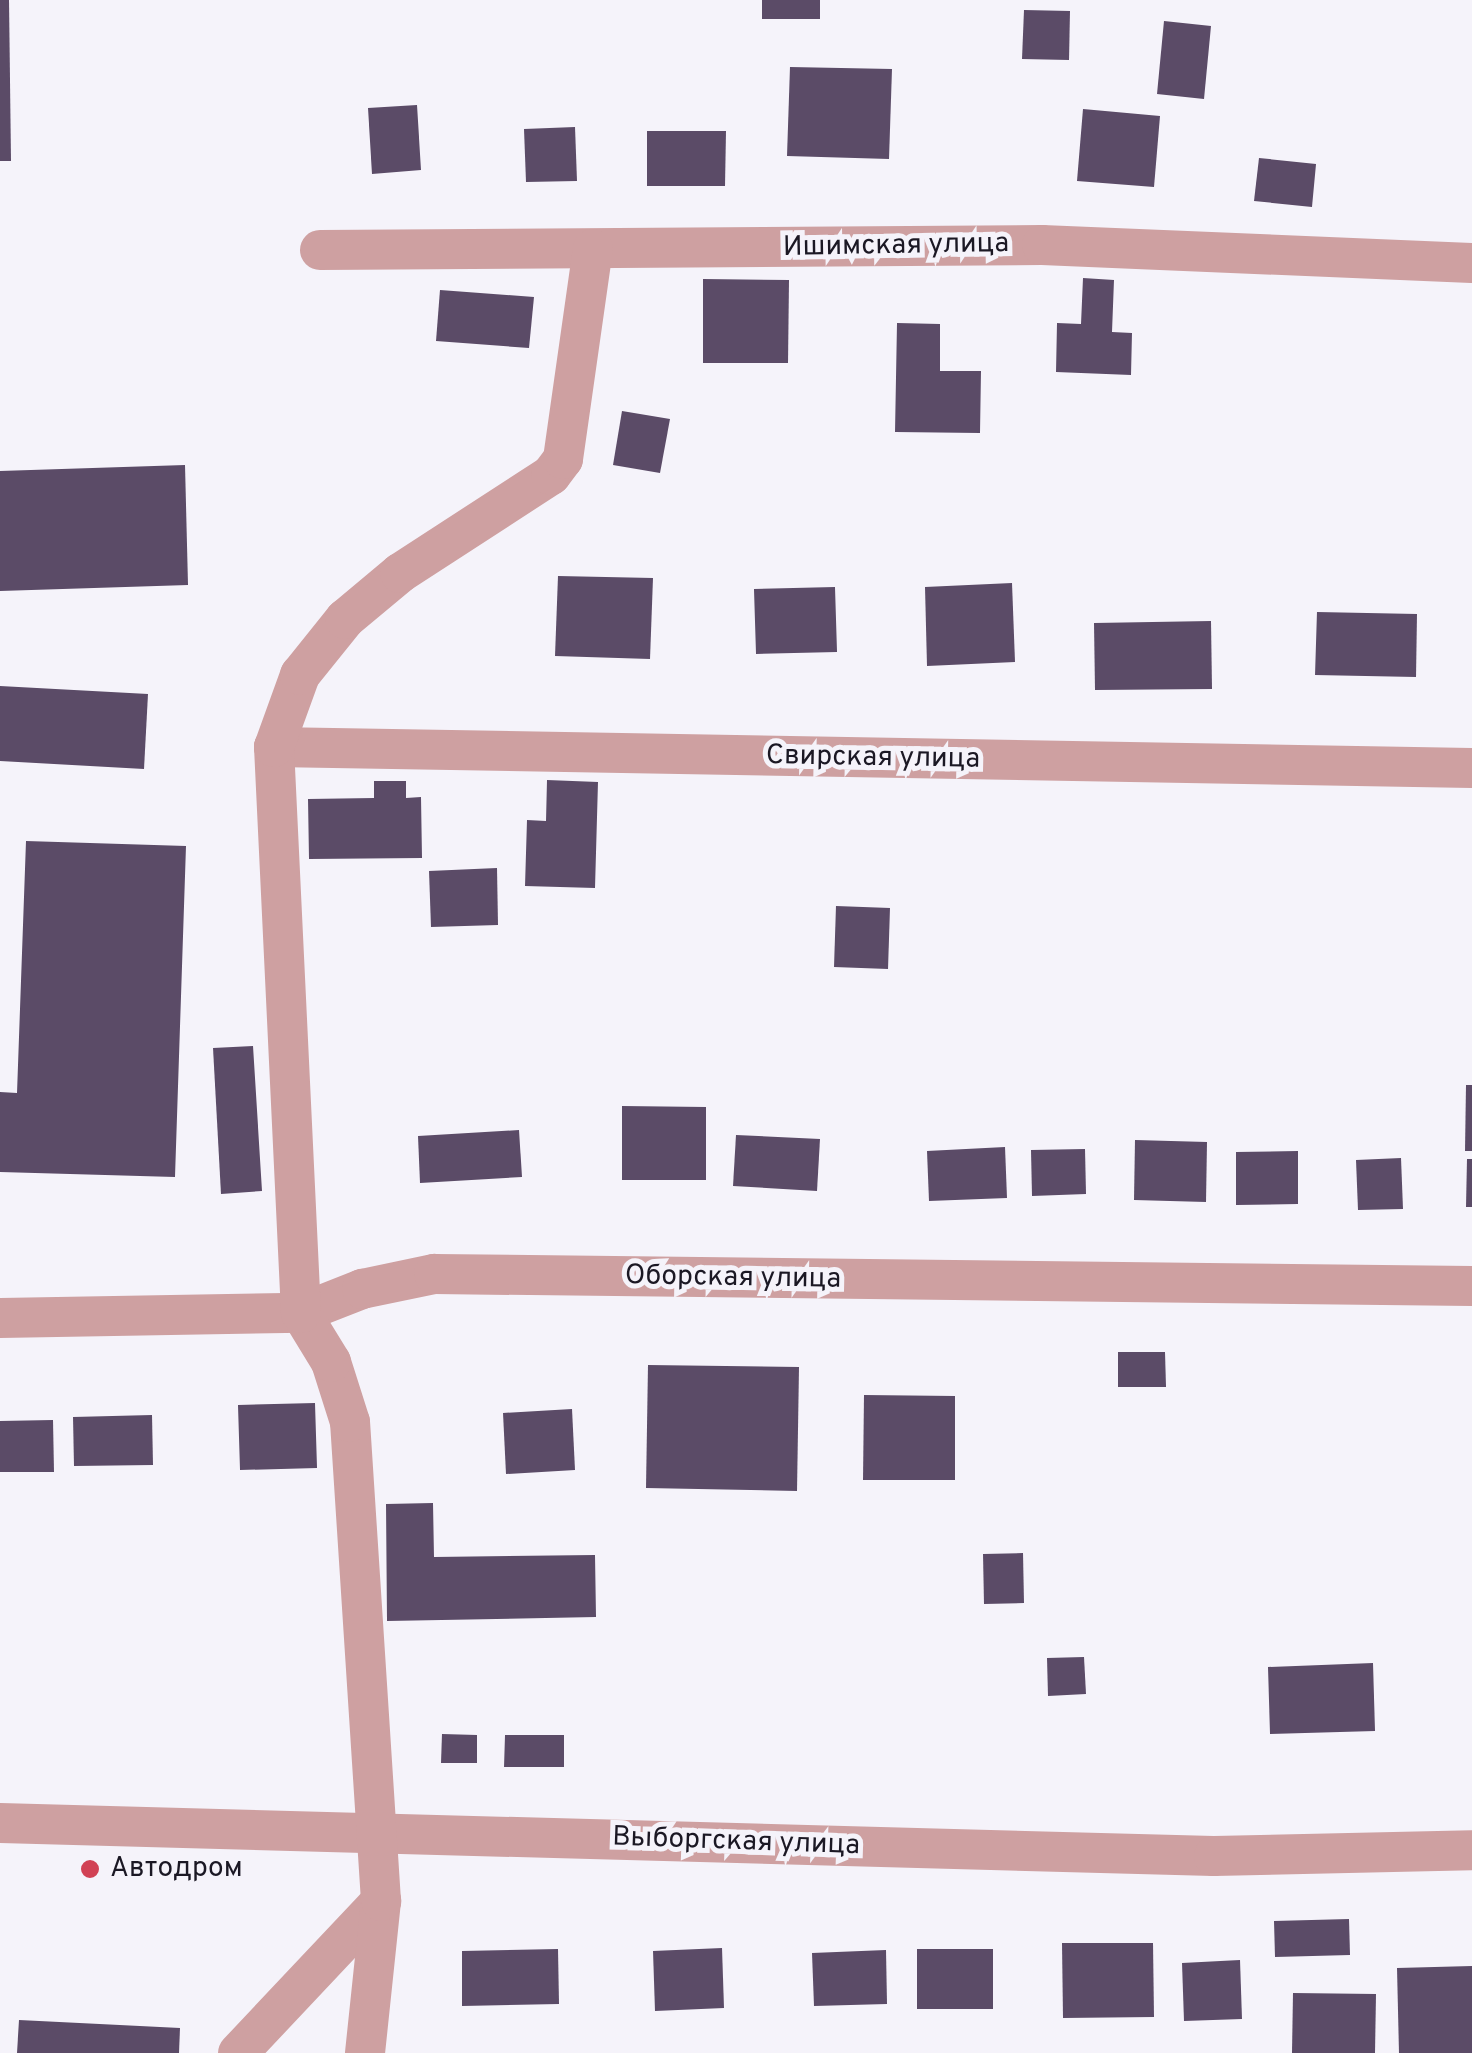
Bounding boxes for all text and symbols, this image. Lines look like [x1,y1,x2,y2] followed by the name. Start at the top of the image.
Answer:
[783,227,1009,265] street label: Ишимская улица
[766,739,980,777] street label: Свирская улица
[625,1259,841,1297] street label: Оборская улица
[612,1821,860,1863] street label: Выборгская улица
[110,1852,243,1886] place label: Автодром
[79,1858,101,1880] marker: Автодром

